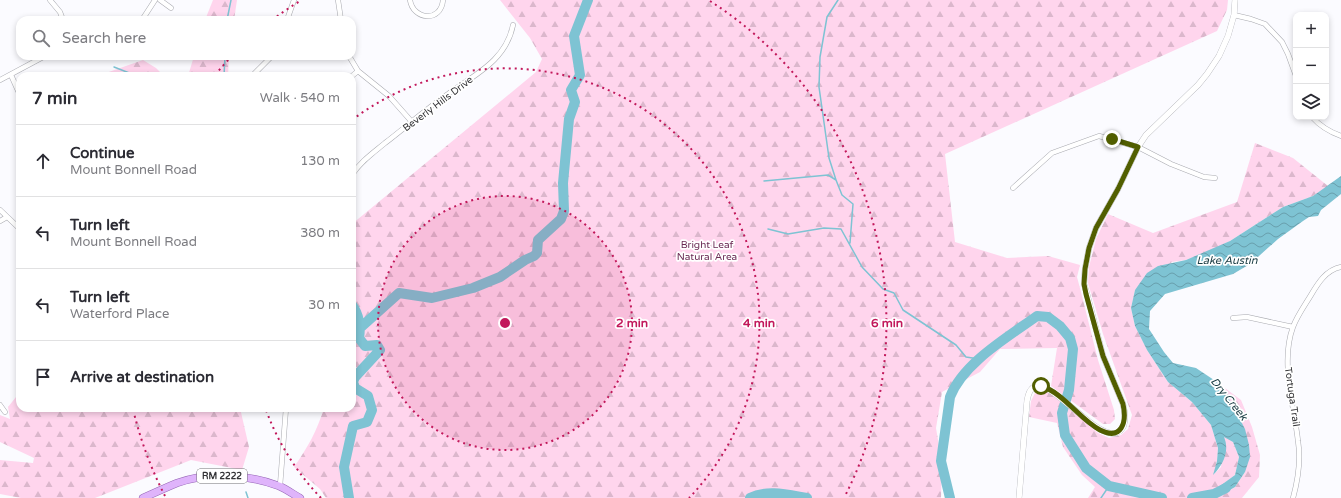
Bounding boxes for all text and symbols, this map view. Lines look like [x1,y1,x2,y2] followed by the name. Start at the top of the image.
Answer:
[1293,12,1329,120] map controls
[1293,12,1329,48] button: +
[16,16,356,60] search box
[30,27,52,49] icon: search
[62,29,146,47] text: Search here
[1293,48,1329,84] button: −
[401,74,476,134] street label: Beverly Hills Drive
[1293,84,1329,120] button: layers
[32,88,77,109] text: 7 min
[260,90,340,106] text: Walk · 540 m
[1103,130,1121,148] route end
[70,144,134,162] text: Continue
[32,150,54,172] icon: ahead
[300,153,340,169] text: 130 m
[70,162,197,178] text: Mount Bonnell Road
[70,216,130,234] text: Turn left
[32,222,54,244] icon: left
[300,225,340,241] text: 380 m
[70,234,197,250] text: Mount Bonnell Road
[677,239,737,263] park label: Bright Leaf Natural Area
[1196,254,1258,267] water label: Lake Austin
[70,288,130,306] text: Turn left
[32,294,54,316] icon: left
[308,297,340,313] text: 30 m
[70,306,169,322] text: Waterford Place
[498,316,512,330] centre of rings
[616,316,648,330] text: 2 min
[743,316,775,330] text: 4 min
[871,316,903,330] text: 6 min
[32,366,54,388] icon: arrive
[1282,367,1302,427] street label: Tortuga Trail
[70,368,214,386] text: Arrive at destination
[1208,375,1251,424] water label: Dry Creek
[1032,377,1050,395] route start
[197,469,247,483] road number: RM 2222

